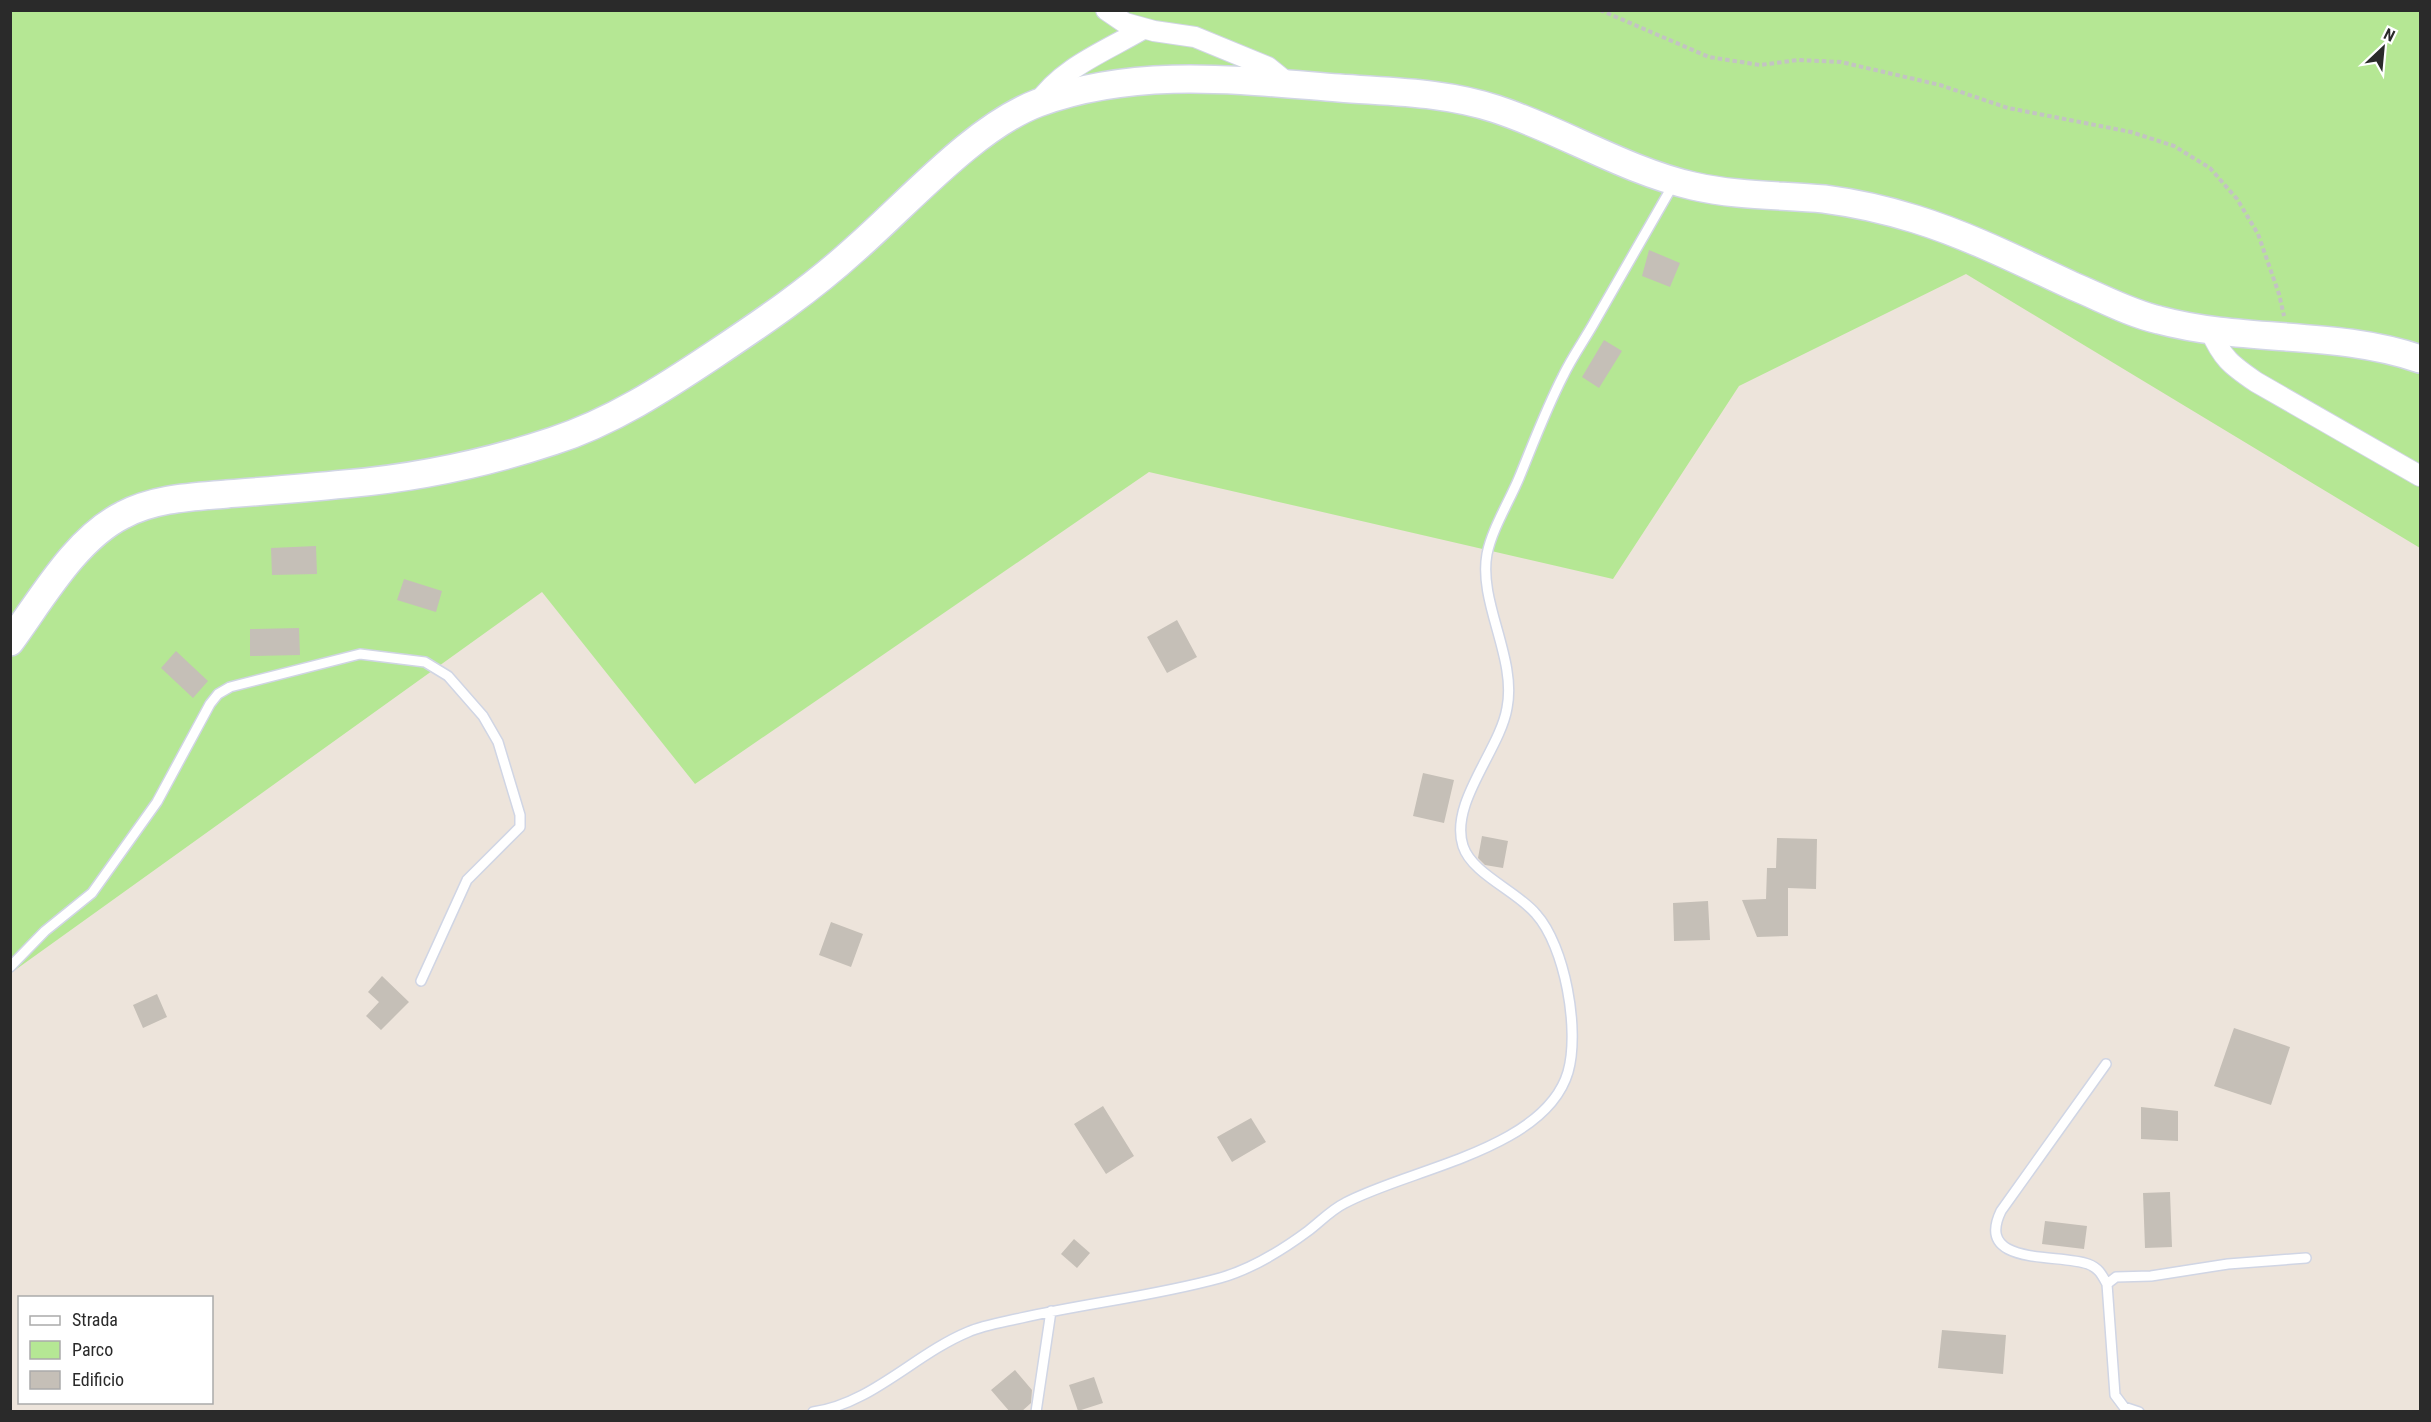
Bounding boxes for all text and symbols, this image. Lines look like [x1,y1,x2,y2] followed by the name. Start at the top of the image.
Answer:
[2353,18,2413,78] north arrow
[2381,24,2398,46] text: N
[18,1296,213,1404] legend
[72,1309,118,1330] text: Strada
[72,1339,113,1360] text: Parco
[72,1369,124,1390] text: Edificio

